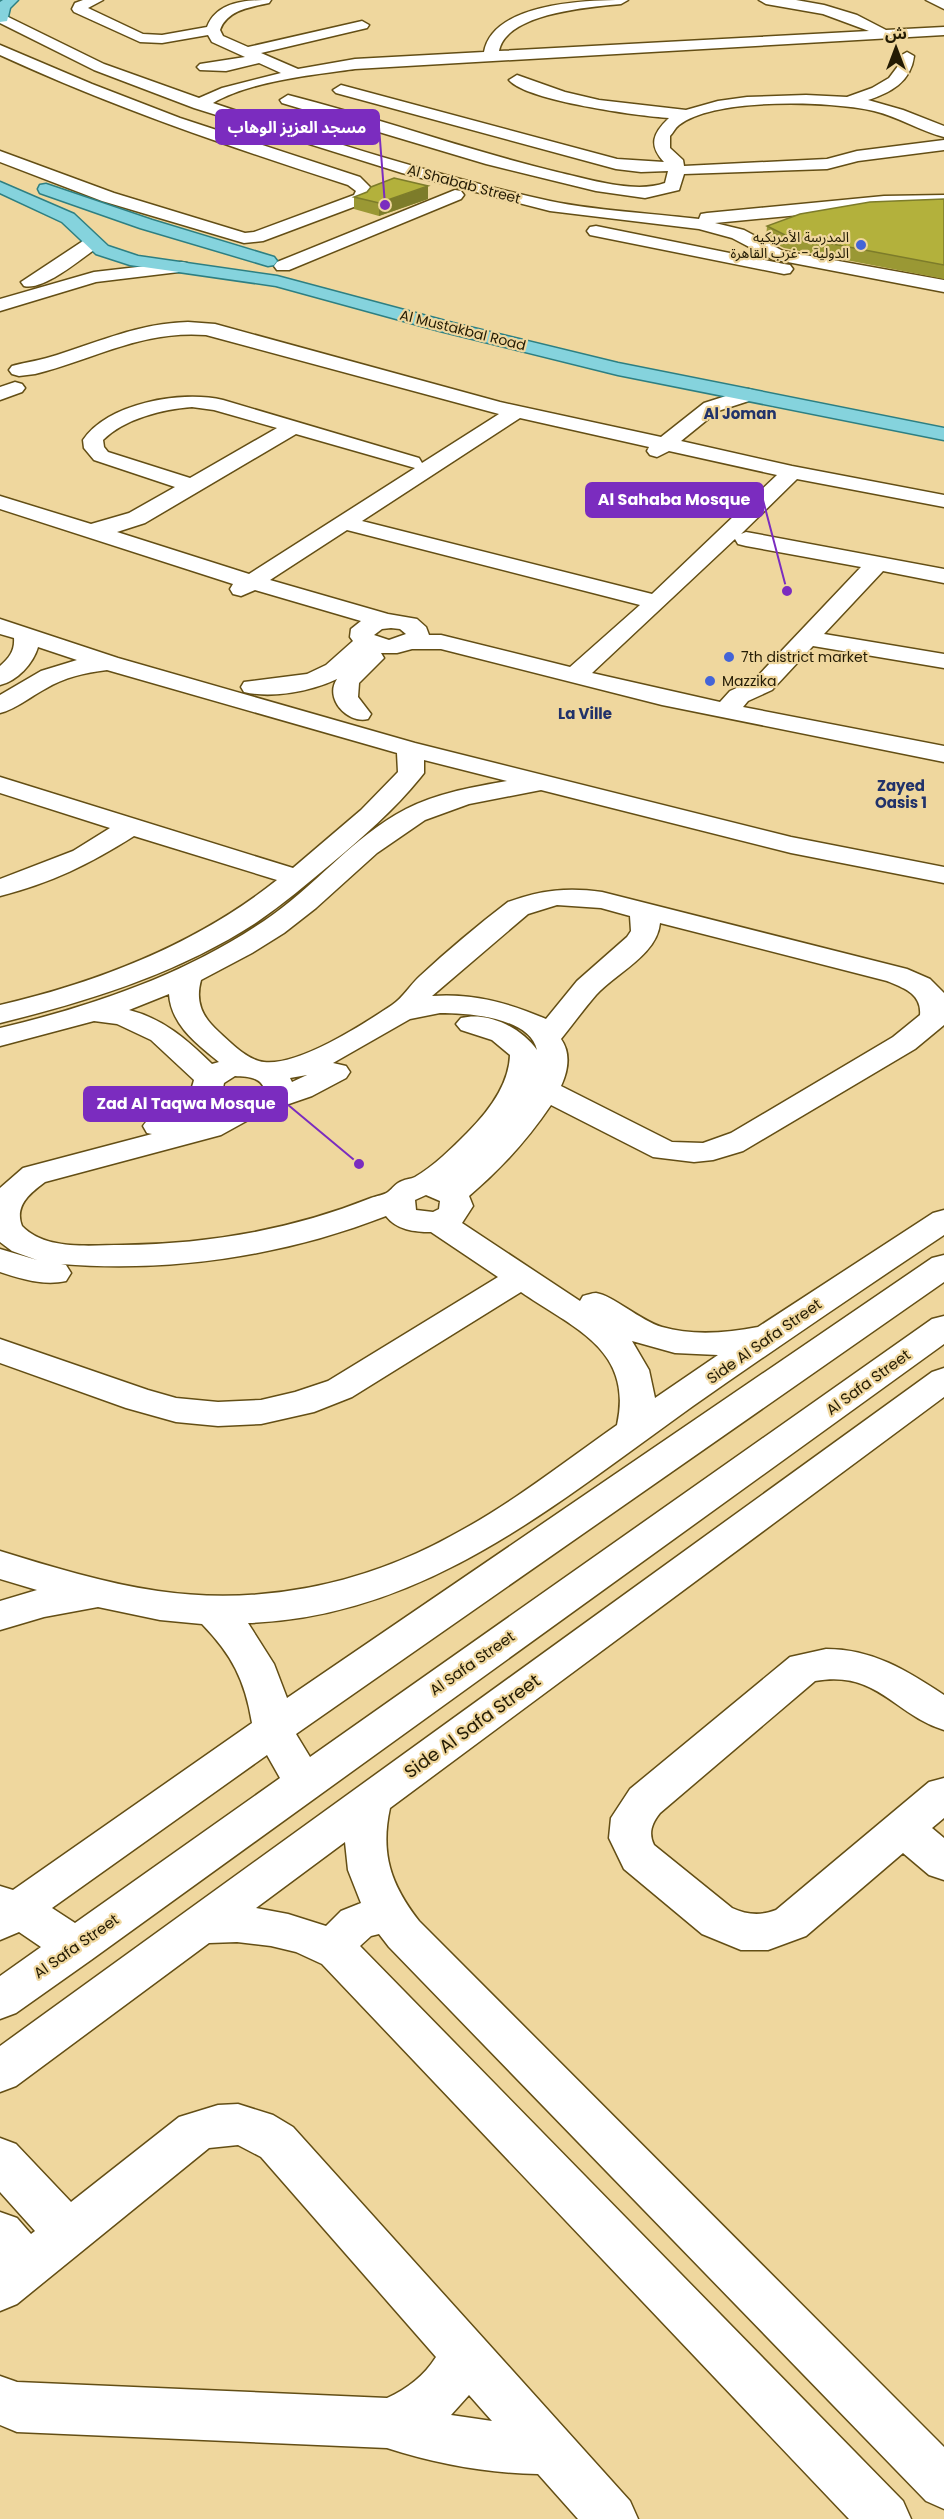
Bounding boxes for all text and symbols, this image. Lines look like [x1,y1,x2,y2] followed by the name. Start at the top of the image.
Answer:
[866,18,926,78] north arrow
[885,22,907,45] text: ش
[216,110,379,144] callout: مسجد العزيز الوهاب
[228,116,366,139] text: مسجد العزيز الوهاب
[405,159,523,209] street label: Al Shabab Street
[731,227,849,263] place label: المدرسة الأمريكيه الدولية - غرب القاهرة
[854,238,868,252] marker: المدرسة الأمريكيه الدولية - غرب القاهرة
[398,305,528,355] street label: Al Mustakbal Road
[703,403,777,424] district label: Al Joman
[586,483,763,517] callout: Al Sahaba Mosque
[598,488,750,511] text: Al Sahaba Mosque
[741,647,868,667] place label: 7th district market
[722,650,736,664] marker: 7th district market
[722,671,776,691] place label: Mazzika
[703,674,717,688] marker: Mazzika
[558,703,612,724] district label: La Ville
[875,775,927,813] district label: Zayed Oasis 1
[84,1087,287,1121] callout: Zad Al Taqwa Mosque
[96,1092,276,1115] text: Zad Al Taqwa Mosque
[702,1293,826,1389] street label: Side Al Safa Street
[821,1344,915,1420] street label: Al Safa Street
[425,1626,519,1700] street label: Al Safa Street
[399,1668,545,1784] street label: Side Al Safa Street
[29,1909,123,1983] street label: Al Safa Street

